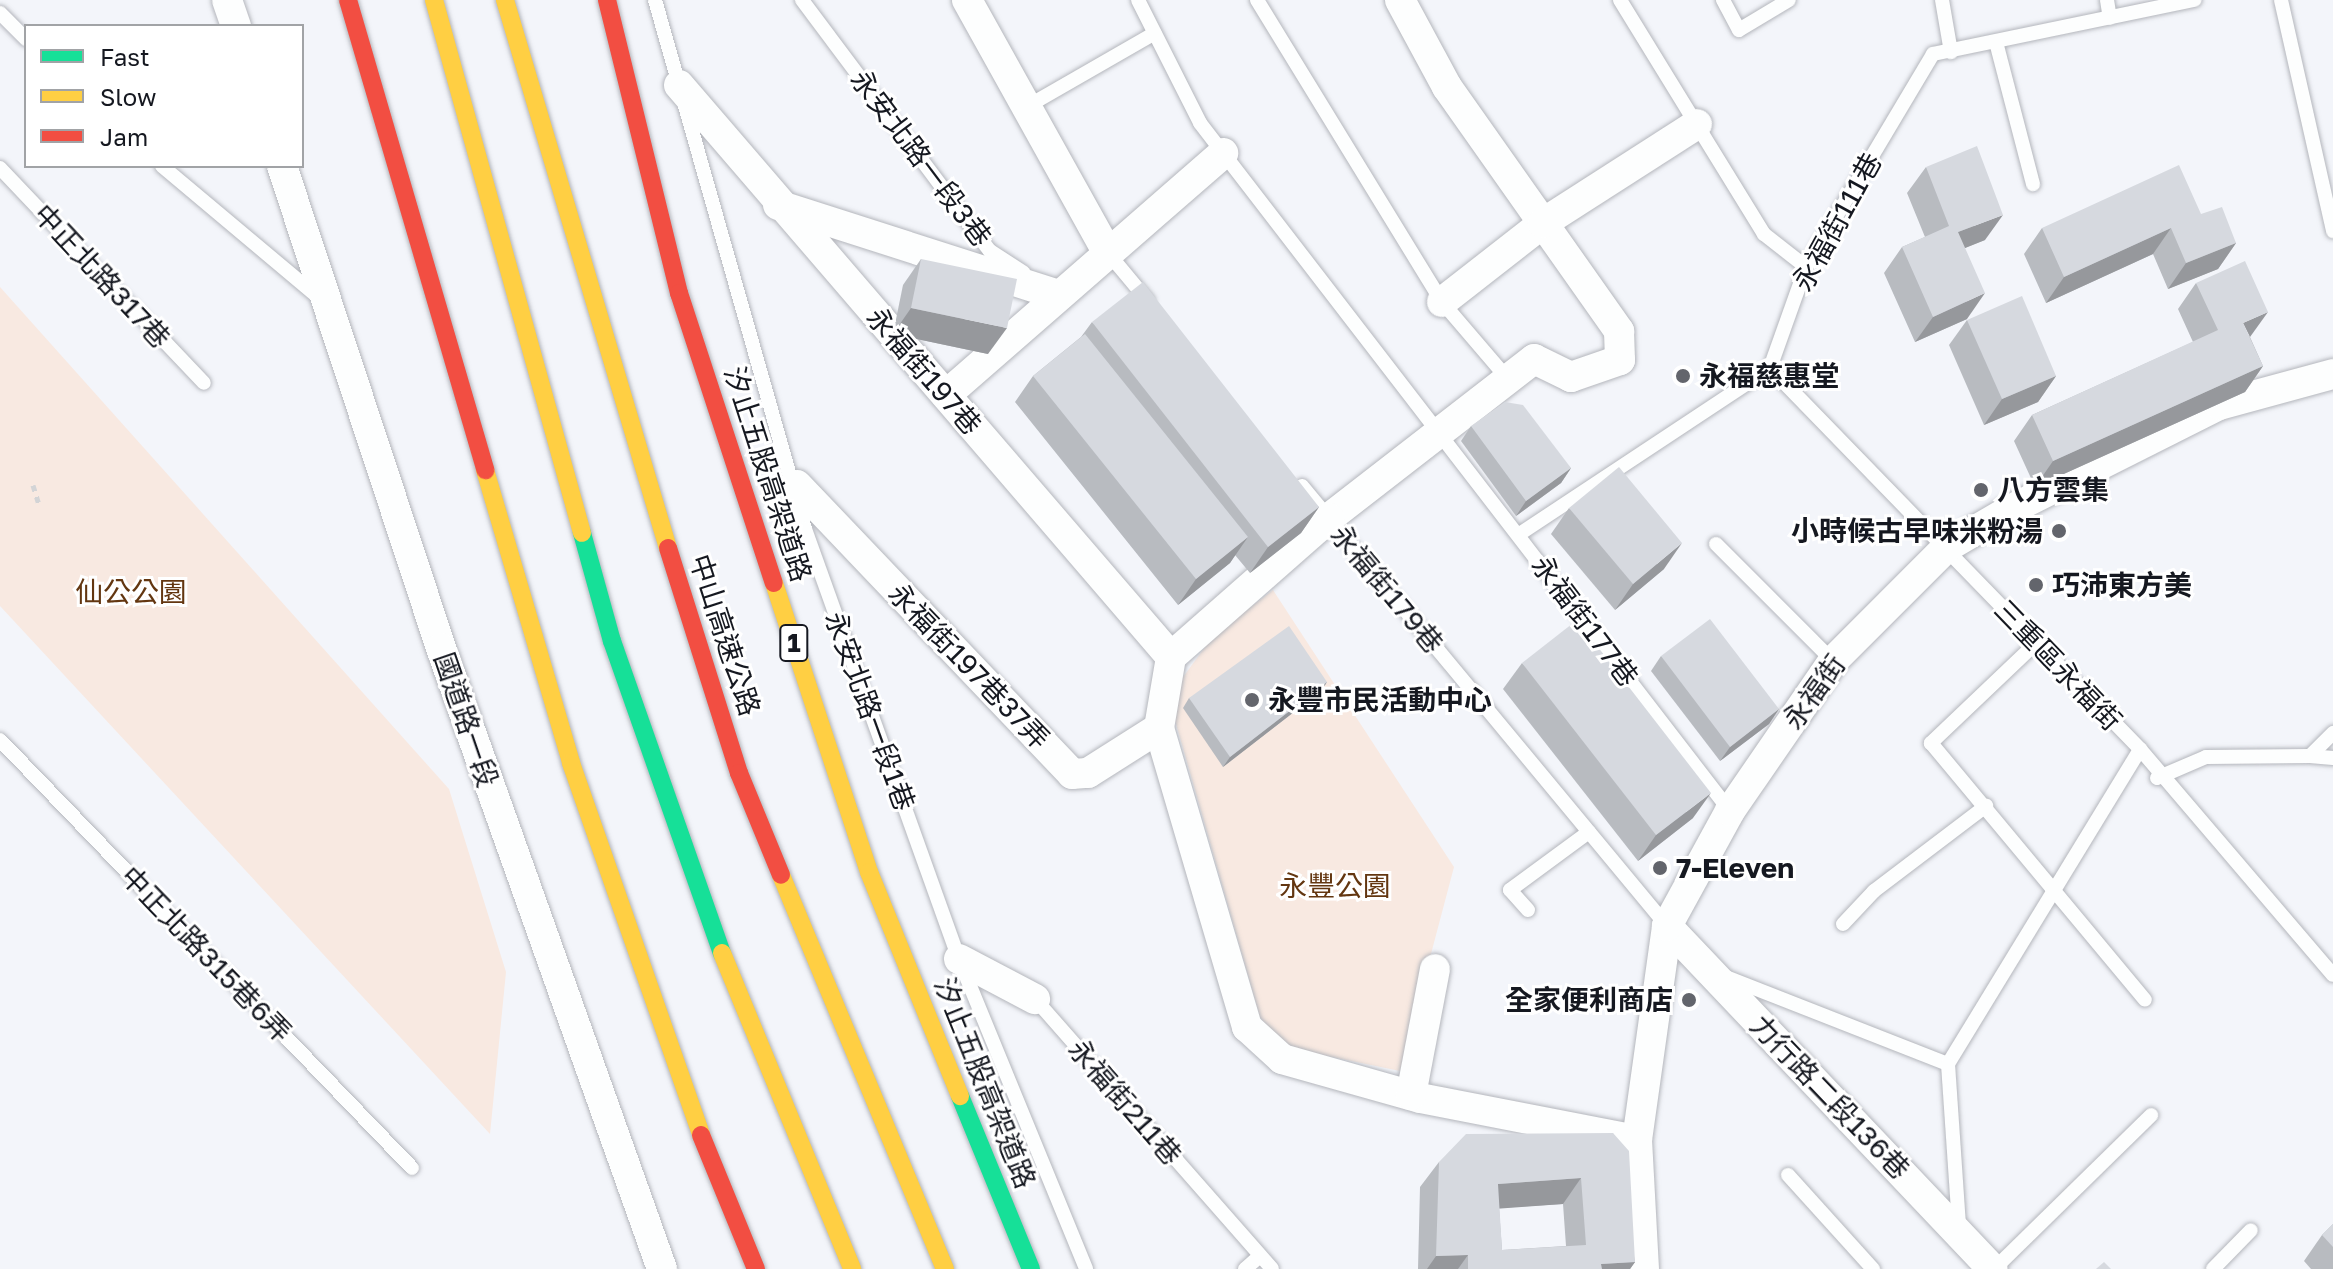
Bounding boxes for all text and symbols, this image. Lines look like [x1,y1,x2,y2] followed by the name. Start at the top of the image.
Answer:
[24,24,304,168] legend
[100,42,150,71] text: Fast
[844,63,998,253] street label: 永安北路一段3巷
[100,82,156,111] text: Slow
[100,122,148,151] text: Jam
[1785,147,1889,297] street label: 永福街111巷
[27,197,177,355] street label: 中正北路317巷
[860,301,988,441] street label: 永福街197巷
[1699,359,1839,393] place label: 永福慈惠堂
[717,362,819,586] street label: 汐止五股高架道路
[1674,367,1692,385] marker: 永福慈惠堂
[1997,473,2109,507] place label: 八方雲集
[1972,481,1990,499] marker: 八方雲集
[1791,514,2043,548] place label: 小時候古早味米粉湯
[1324,518,1450,660] street label: 永福街179巷
[2050,522,2068,540] marker: 小時候古早味米粉湯
[1525,549,1645,693] street label: 永福街177巷
[683,550,767,720] street label: 中山高速公路
[2052,568,2192,602] place label: 巧沛東方美
[75,575,187,609] park label: 仙公公園
[882,576,1056,756] street label: 永福街197巷37弄
[2027,576,2045,594] marker: 巧沛東方美
[1988,593,2128,737] street label: 三重區永福街
[818,607,922,815] street label: 永安北路一段1巷
[778,621,810,665] road number: 1
[427,648,505,792] street label: 國道路一段
[1776,648,1852,736] street label: 永福街
[1268,683,1492,717] place label: 永豐市民活動中心
[1243,691,1261,709] marker: 永豐市民活動中心
[1676,851,1794,885] place label: 7-Eleven
[114,859,298,1049] street label: 中正北路315巷6弄
[1651,859,1669,877] marker: 7-Eleven
[1279,869,1391,903] park label: 永豐公園
[927,973,1043,1193] street label: 汐止五股高架道路
[1505,983,1673,1017] place label: 全家便利商店
[1680,991,1698,1009] marker: 全家便利商店
[1743,1008,1917,1186] street label: 力行路二段136巷
[1061,1032,1189,1172] street label: 永福街211巷

